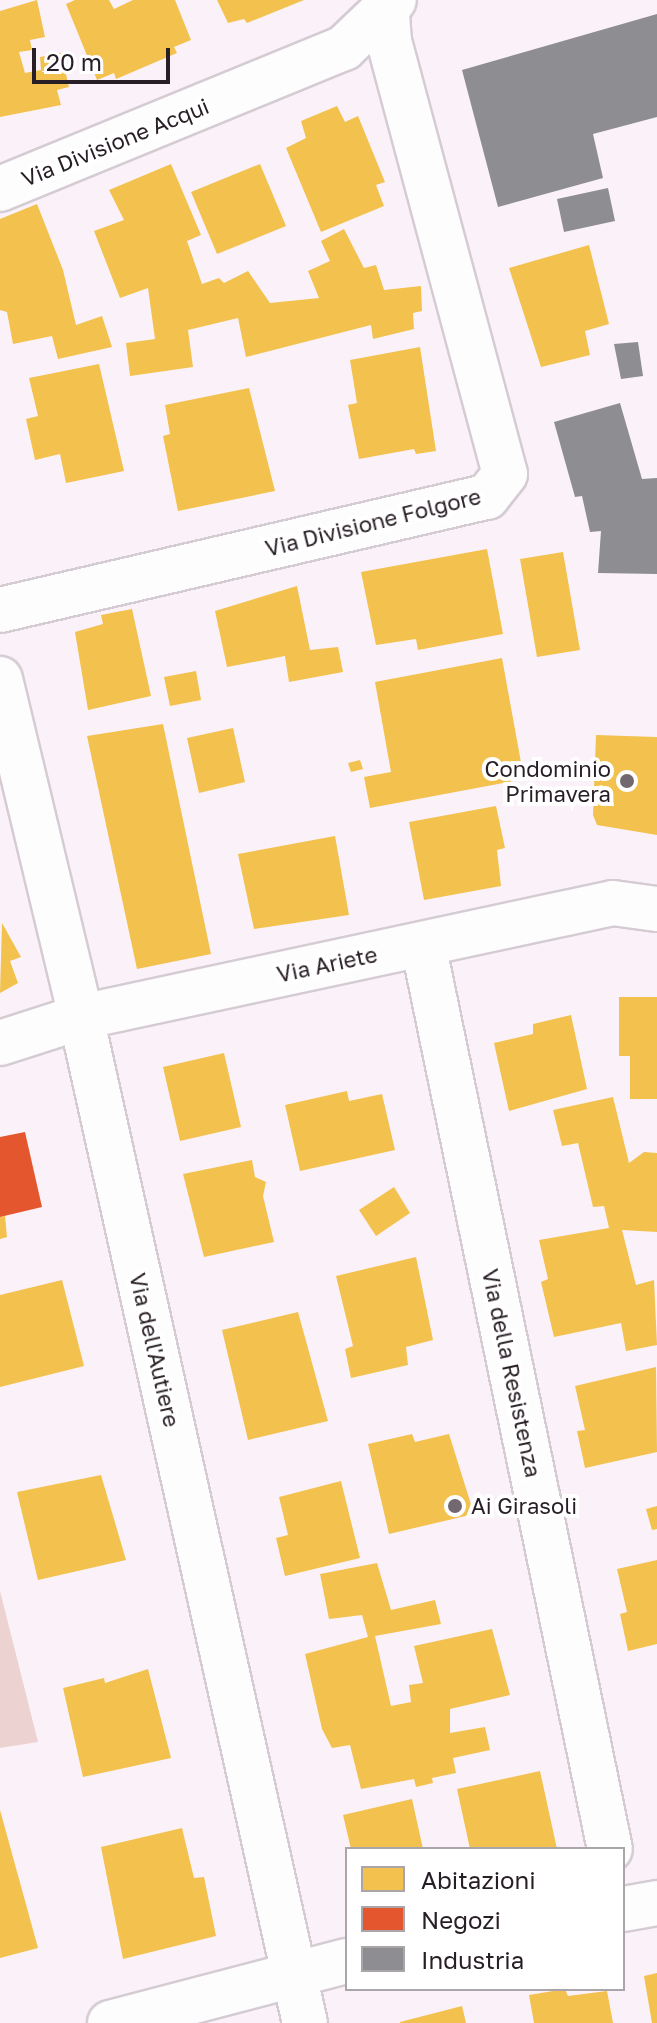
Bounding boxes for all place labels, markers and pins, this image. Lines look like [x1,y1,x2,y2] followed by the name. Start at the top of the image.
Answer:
[485,755,611,806] place label: Condominio Primavera
[618,772,636,790] marker: Condominio Primavera
[471,1493,577,1519] place label: Ai Girasoli
[446,1497,464,1515] marker: Ai Girasoli

